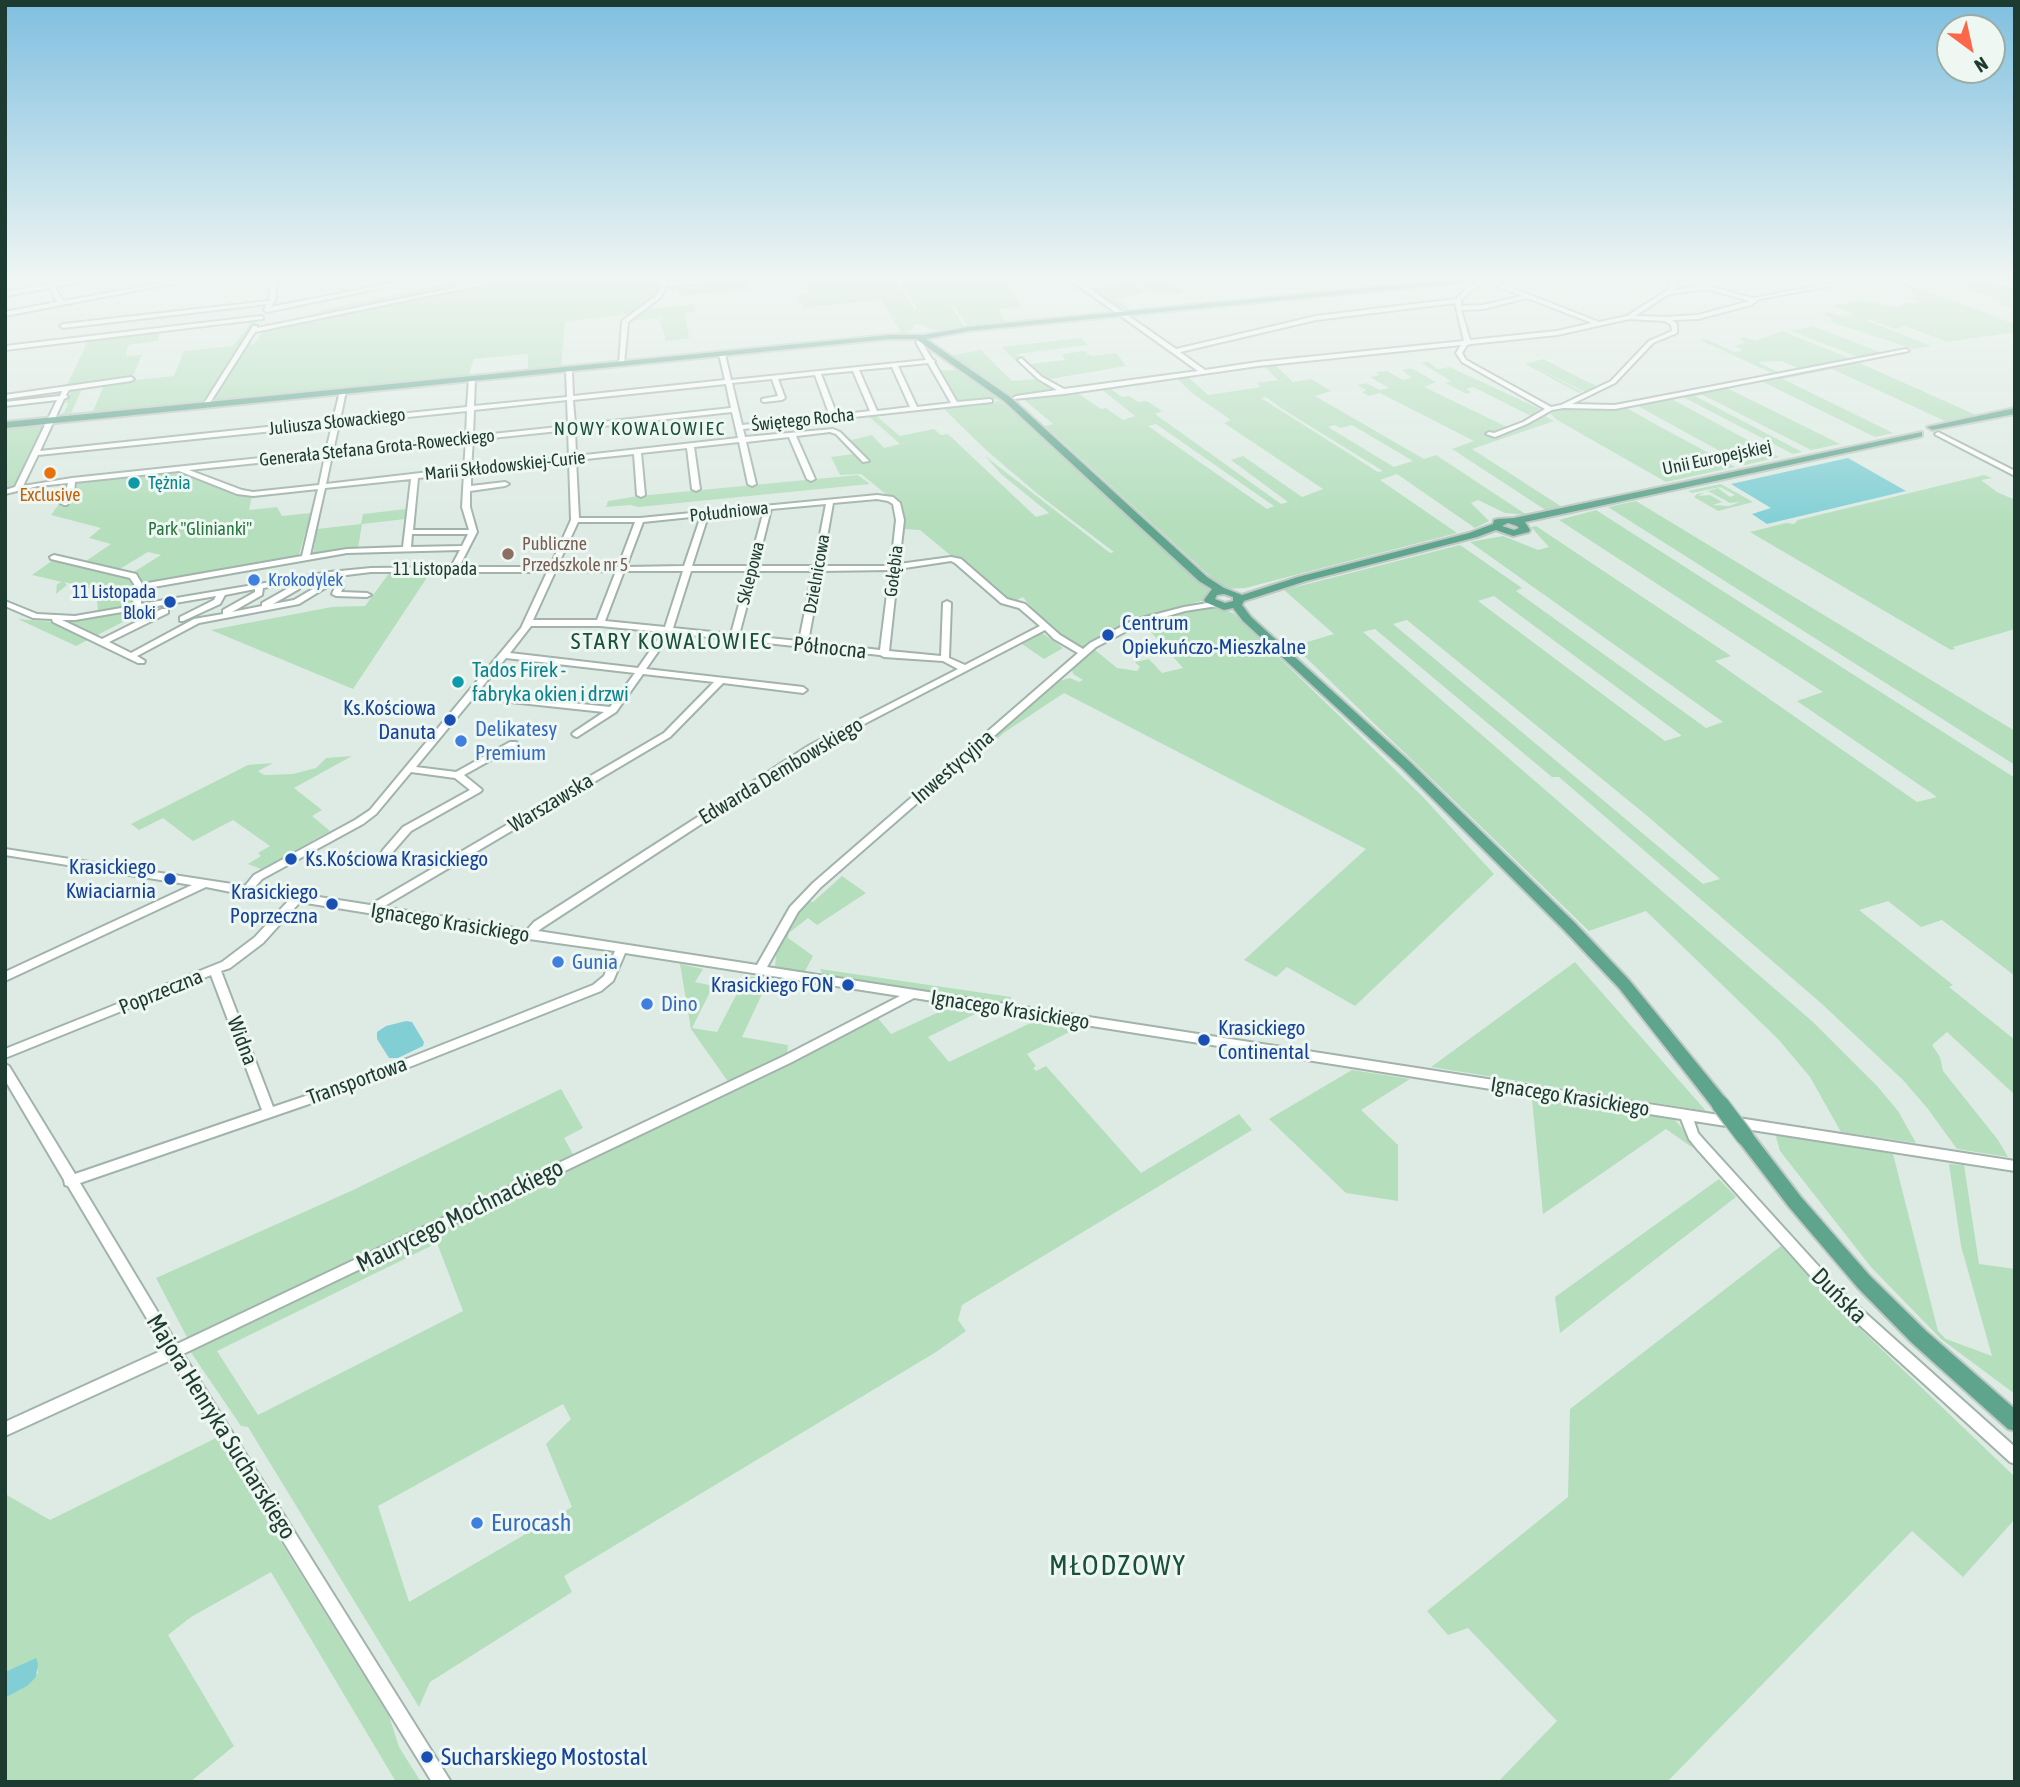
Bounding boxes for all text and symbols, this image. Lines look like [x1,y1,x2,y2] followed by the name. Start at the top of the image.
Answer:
[1936,14,2006,84] north arrow
[1971,53,1992,77] text: N
[268,404,406,440] street label: Juliusza Słowackiego
[751,404,855,436] street label: Świętego Rocha
[556,418,724,440] district label: NOWY KOWALOWIEC
[258,425,496,471] street label: Generała Stefana Grota-Roweckiego
[1660,436,1774,480] street label: Unii Europejskiej
[423,447,587,485] street label: Marii Skłodowskiej-Curie
[42,465,58,481] marker: Exclusive
[148,472,191,494] place label: Tężnia
[126,475,142,491] marker: Tężnia
[20,484,80,506] place label: Exclusive
[688,497,770,527] street label: Południowa
[148,518,252,540] park label: Park "Glinianki"
[522,533,628,576] place label: Publiczne Przedszkole nr 5
[799,533,835,615] street label: Dzielnicowa
[733,539,769,607] street label: Sklepowa
[880,544,908,598] street label: Gołębia
[500,546,516,562] marker: Publiczne Przedszkole nr 5
[393,558,477,580] street label: 11 Listopada
[268,569,343,591] place label: Krokodylek
[246,572,262,588] marker: Krokodylek
[72,581,156,624] place label: 11 Listopada Bloki
[162,594,178,610] marker: 11 Listopada Bloki
[1122,610,1306,660] place label: Centrum Opiekuńczo-Mieszkalne
[1100,627,1116,643] marker: Centrum Opiekuńczo-Mieszkalne
[573,628,771,656] district label: STARY KOWALOWIEC
[792,632,868,664] street label: Północna
[472,657,629,707] place label: Tados Firek - fabryka okien i drzwi
[450,674,466,690] marker: Tados Firek - fabryka okien i drzwi
[343,695,436,745] place label: Ks.Kościowa Danuta
[442,712,458,728] marker: Ks.Kościowa Danuta
[694,712,868,830] street label: Edwarda Dembowskiego
[475,716,557,766] place label: Delikatesy Premium
[907,725,999,809] street label: Inwestycyjna
[453,733,469,749] marker: Delikatesy Premium
[504,768,598,838] street label: Warszawska
[305,846,488,872] place label: Ks.Kościowa Krasickiego
[283,851,299,867] marker: Ks.Kościowa Krasickiego
[66,854,156,904] place label: Krasickiego Kwiaciarnia
[162,871,178,887] marker: Krasickiego Kwiaciarnia
[230,879,318,929] place label: Krasickiego Poprzeczna
[324,896,340,912] marker: Krasickiego Poprzeczna
[369,898,531,948] street label: Ignacego Krasickiego
[572,949,618,975] place label: Gunia
[550,954,566,970] marker: Gunia
[115,964,207,1020] street label: Poprzeczna
[711,972,834,998] place label: Krasickiego FON
[840,977,856,993] marker: Krasickiego FON
[929,985,1091,1035] street label: Ignacego Krasickiego
[661,991,698,1017] place label: Dino
[639,996,655,1012] marker: Dino
[221,1013,263,1069] street label: Widna
[1218,1015,1310,1065] place label: Krasickiego Continental
[1196,1032,1212,1048] marker: Krasickiego Continental
[304,1051,410,1111] street label: Transportowa
[1489,1072,1651,1122] street label: Ignacego Krasickiego
[352,1153,568,1279] street label: Maurycego Mochnackiego
[1805,1262,1873,1330] street label: Duńska
[140,1309,302,1545] street label: Majora Henryka Sucharskiego
[491,1509,571,1537] place label: Eurocash
[469,1515,485,1531] marker: Eurocash
[1050,1549,1186,1583] district label: MŁODZOWY
[441,1743,647,1771] place label: Sucharskiego Mostostal
[419,1749,435,1765] marker: Sucharskiego Mostostal

